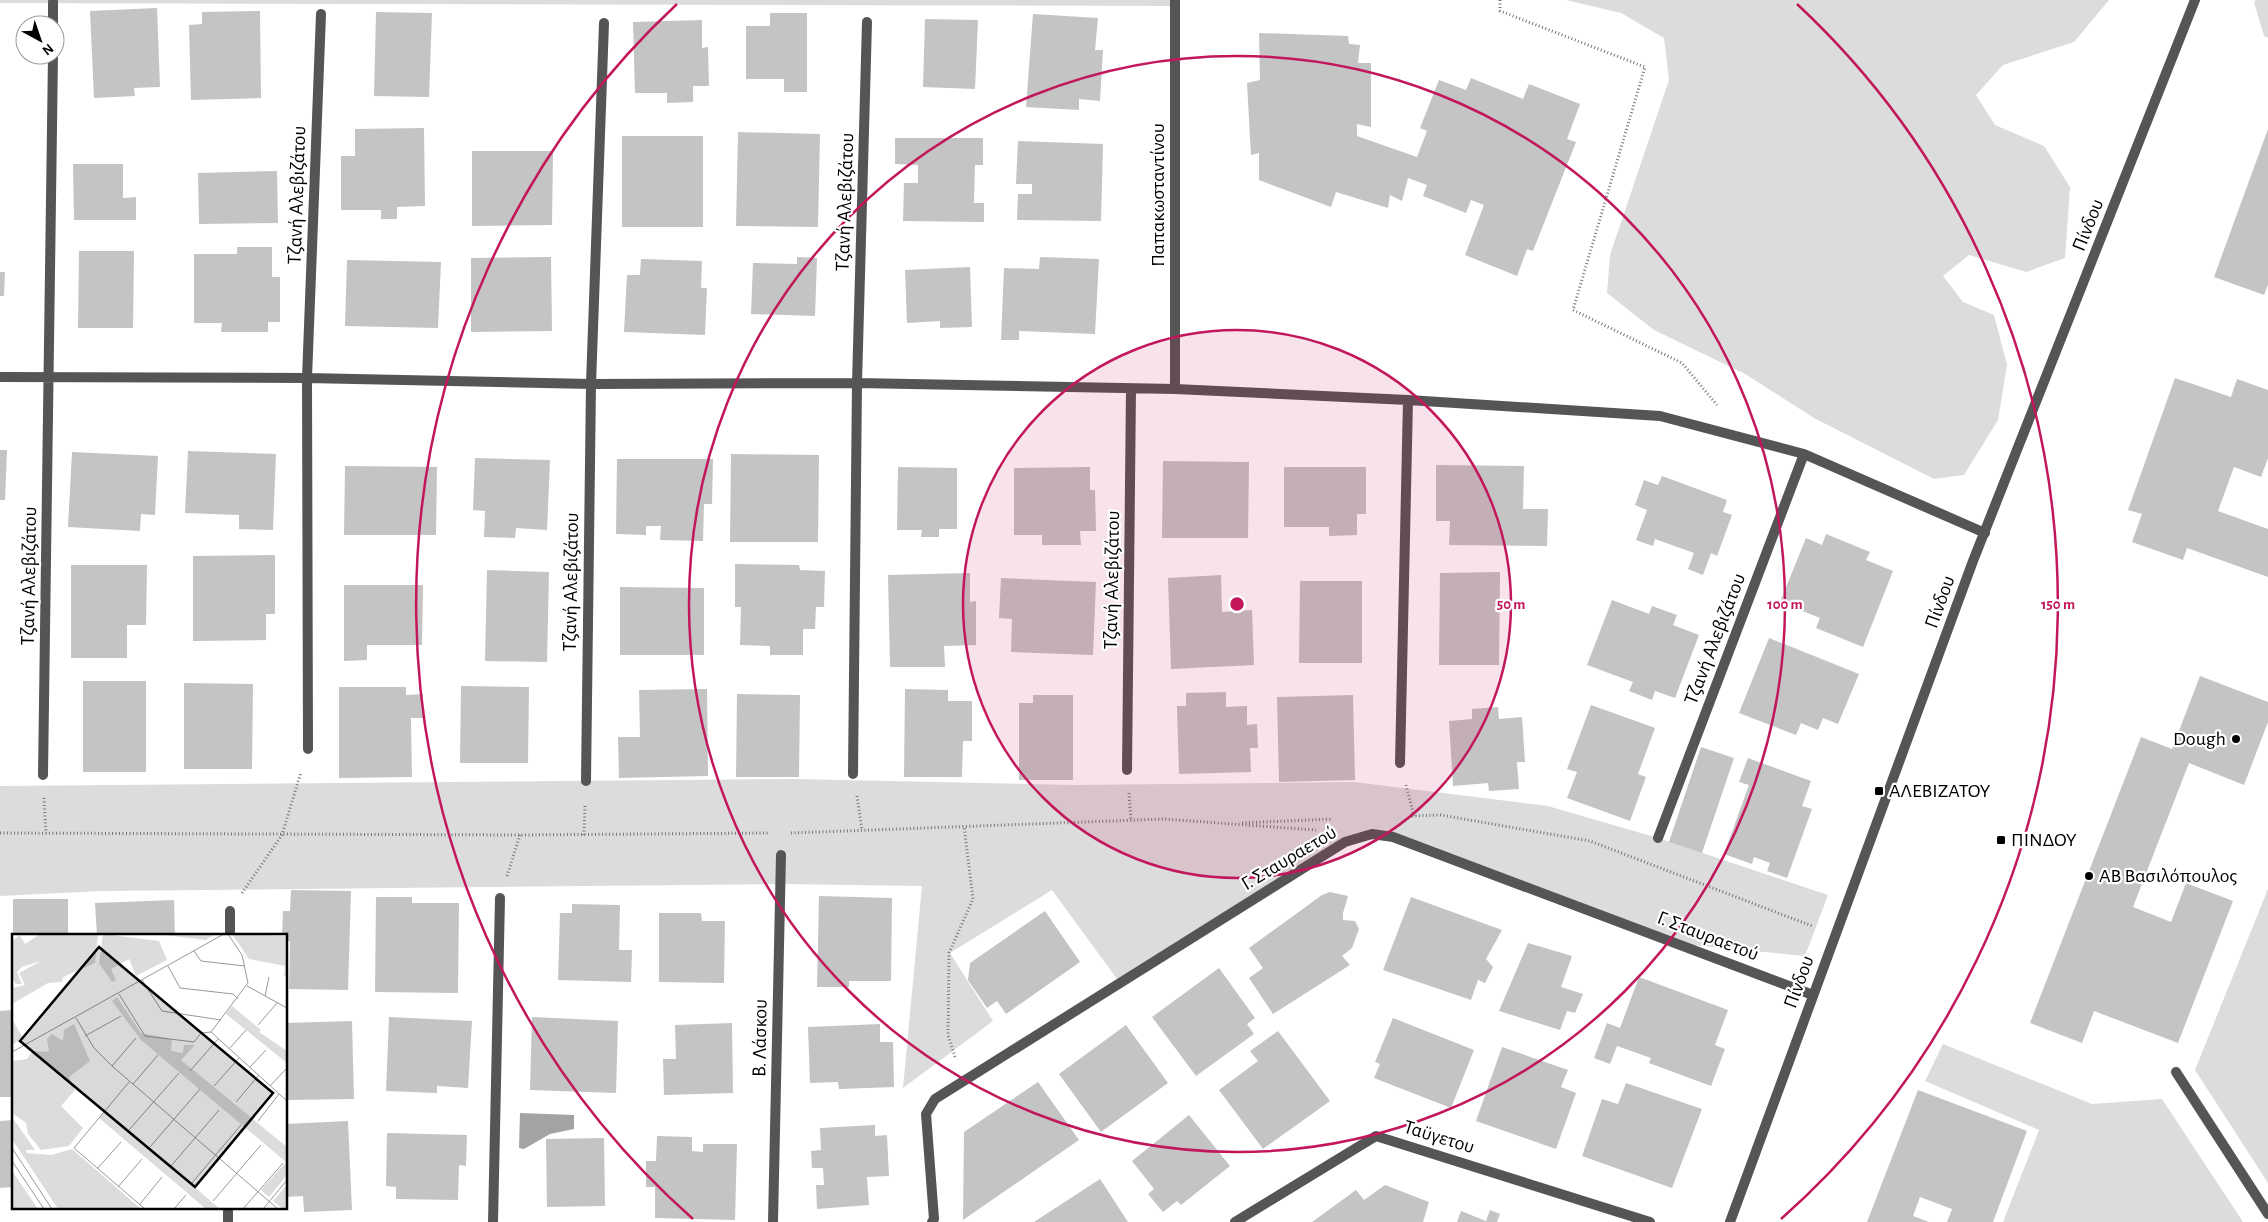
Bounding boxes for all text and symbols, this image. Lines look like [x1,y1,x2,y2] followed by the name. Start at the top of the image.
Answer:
[15,15,65,65] north arrow
[39,41,56,58] text: N
[1148,123,1168,267] street label: Παπακωσταντίνου
[285,125,309,265] street label: Τζανή Αλεβιζάτου
[833,132,857,272] street label: Τζανή Αλεβιζάτου
[2069,196,2107,254] street label: Πίνδου
[18,507,40,645] street label: Τζανή Αλεβιζάτου
[1101,511,1123,649] street label: Τζανή Αλεβιζάτου
[560,513,582,651] street label: Τζανή Αλεβιζάτου
[1681,571,1749,707] street label: Τζανή Αλεβιζάτου
[1921,573,1959,631] street label: Πίνδου
[1228,595,1246,613] centre of rings
[1497,597,1525,612] text: 50 m
[1767,597,1803,612] text: 100 m
[2041,597,2075,612] text: 150 m
[2173,729,2226,749] place label: Dough
[2230,733,2242,745] marker: Dough
[1889,781,1991,801] place label: ΑΛΕΒΙΖΑΤΟΥ
[1873,785,1885,797] marker: ΑΛΕΒΙΖΑΤΟΥ
[1238,822,1340,894] street label: Γ. Σταυραετού
[2011,830,2077,850] place label: ΠΙΝΔΟΥ
[1995,834,2007,846] marker: ΠΙΝΔΟΥ
[2099,866,2237,886] place label: ΑΒ Βασιλόπουλος
[2083,870,2095,882] marker: ΑΒ Βασιλόπουλος
[1654,907,1762,965] street label: Γ. Σταυραετού
[12,934,288,1210] inset map
[1780,953,1818,1011] street label: Πίνδου
[749,999,771,1077] street label: Β. Λάσκου
[1401,1117,1477,1157] street label: Ταϋγετου

